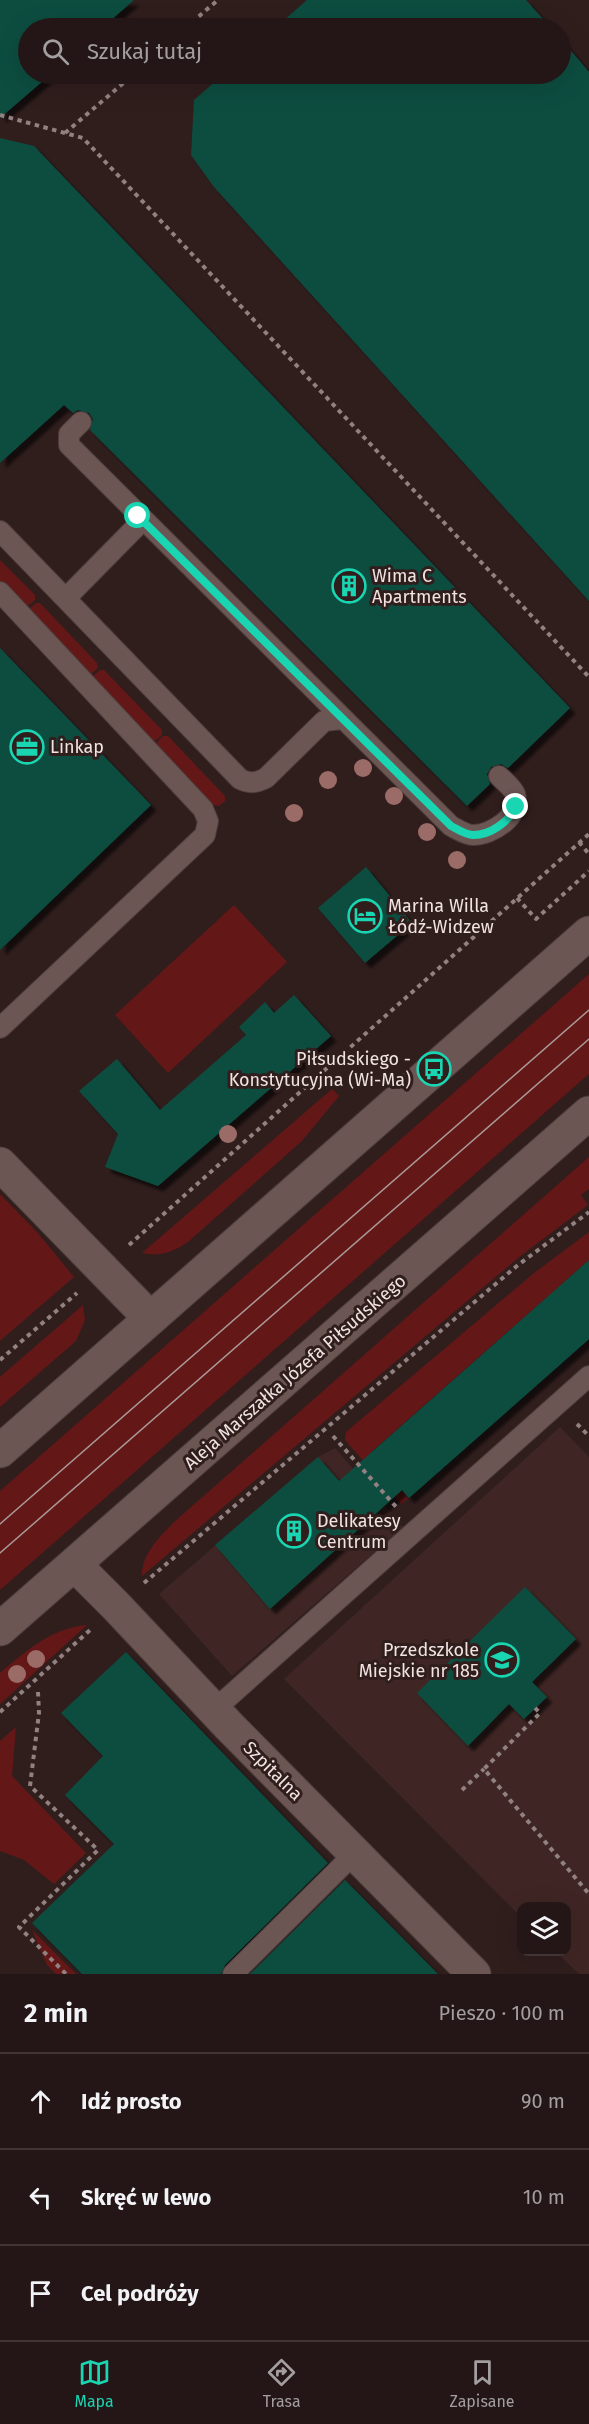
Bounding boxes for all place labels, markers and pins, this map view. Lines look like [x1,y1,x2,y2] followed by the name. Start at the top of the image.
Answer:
[372,565,467,608] place label: Wima C Apartments
[331,568,367,604] building icon: Wima C Apartments
[9,729,45,765] office icon: Linkap
[50,736,104,758] place label: Linkap
[388,895,494,938] place label: Marina Willa Łódź-Widzew
[347,898,383,934] hotel icon: Marina Willa Łódź-Widzew
[229,1048,411,1091] place label: Piłsudskiego - Konstytucyjna (Wi-Ma)
[416,1051,452,1087] bus stop icon: Piłsudskiego - Konstytucyjna (Wi-Ma)
[317,1510,401,1553] place label: Delikatesy Centrum
[276,1513,312,1549] building icon: Delikatesy Centrum
[359,1639,479,1682] place label: Przedszkole Miejskie nr 185
[484,1642,520,1678] school or university icon: Przedszkole Miejskie nr 185

